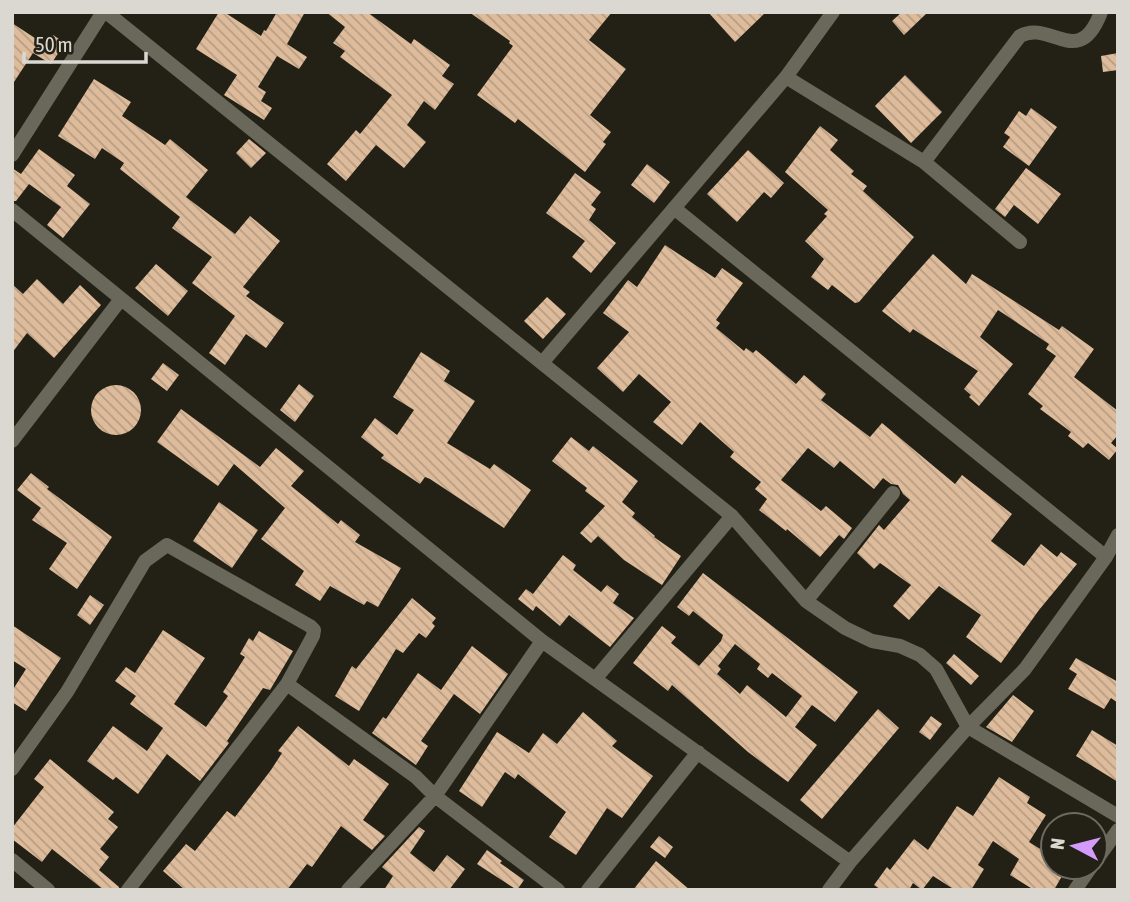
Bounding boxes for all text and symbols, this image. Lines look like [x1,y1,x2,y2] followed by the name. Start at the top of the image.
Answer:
[24,21,147,65] scale bar
[35,32,73,56] text: 50 m
[1039,811,1109,881] north arrow
[1046,837,1069,851] text: N

